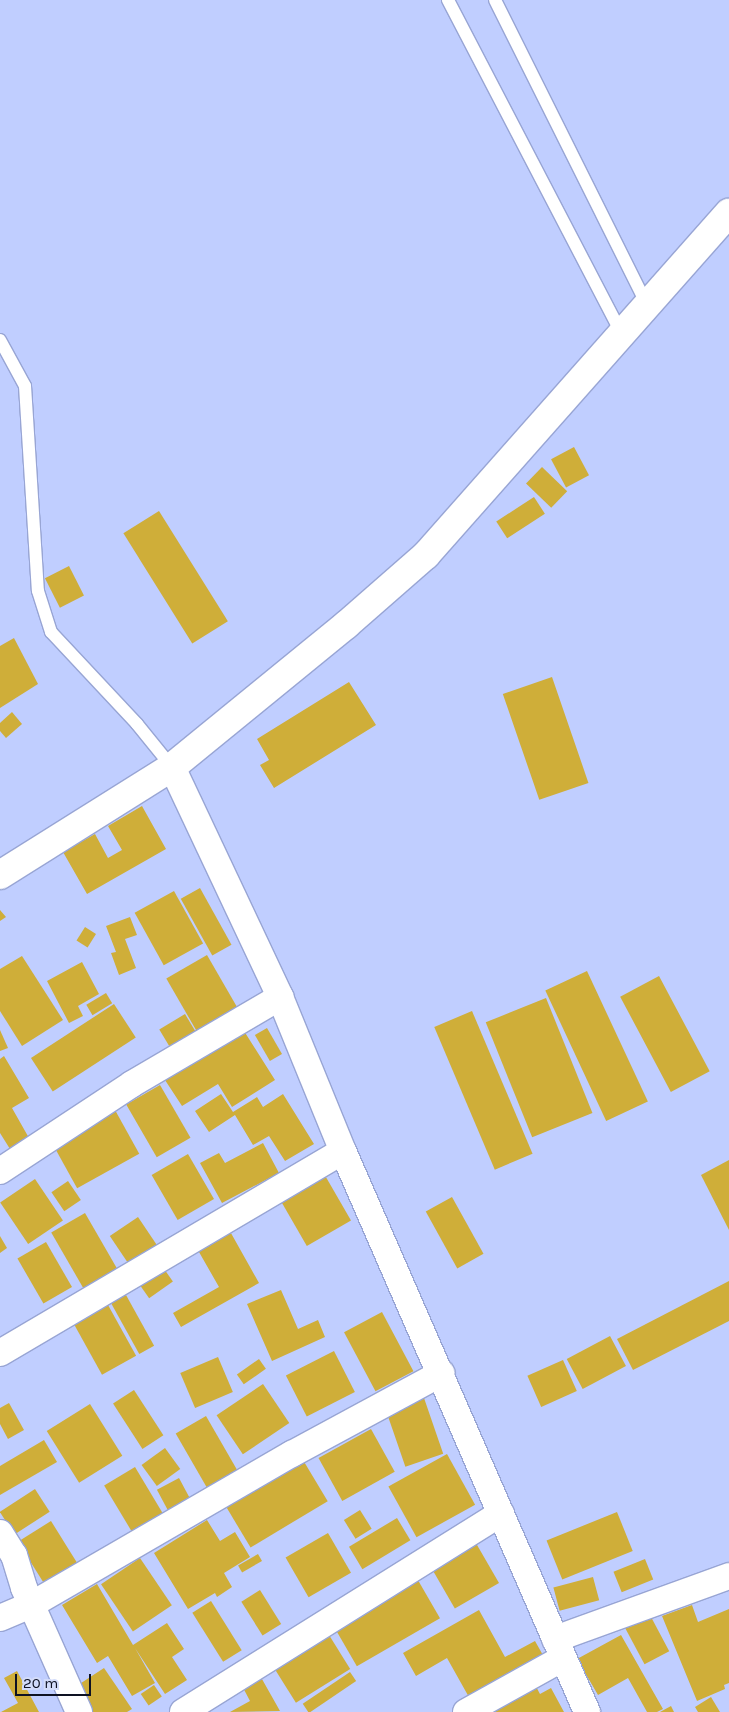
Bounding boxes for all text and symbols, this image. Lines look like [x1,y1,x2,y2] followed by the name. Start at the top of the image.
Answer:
[18,1664,94,1696] scale bar
[23,1674,58,1692] text: 20 m

